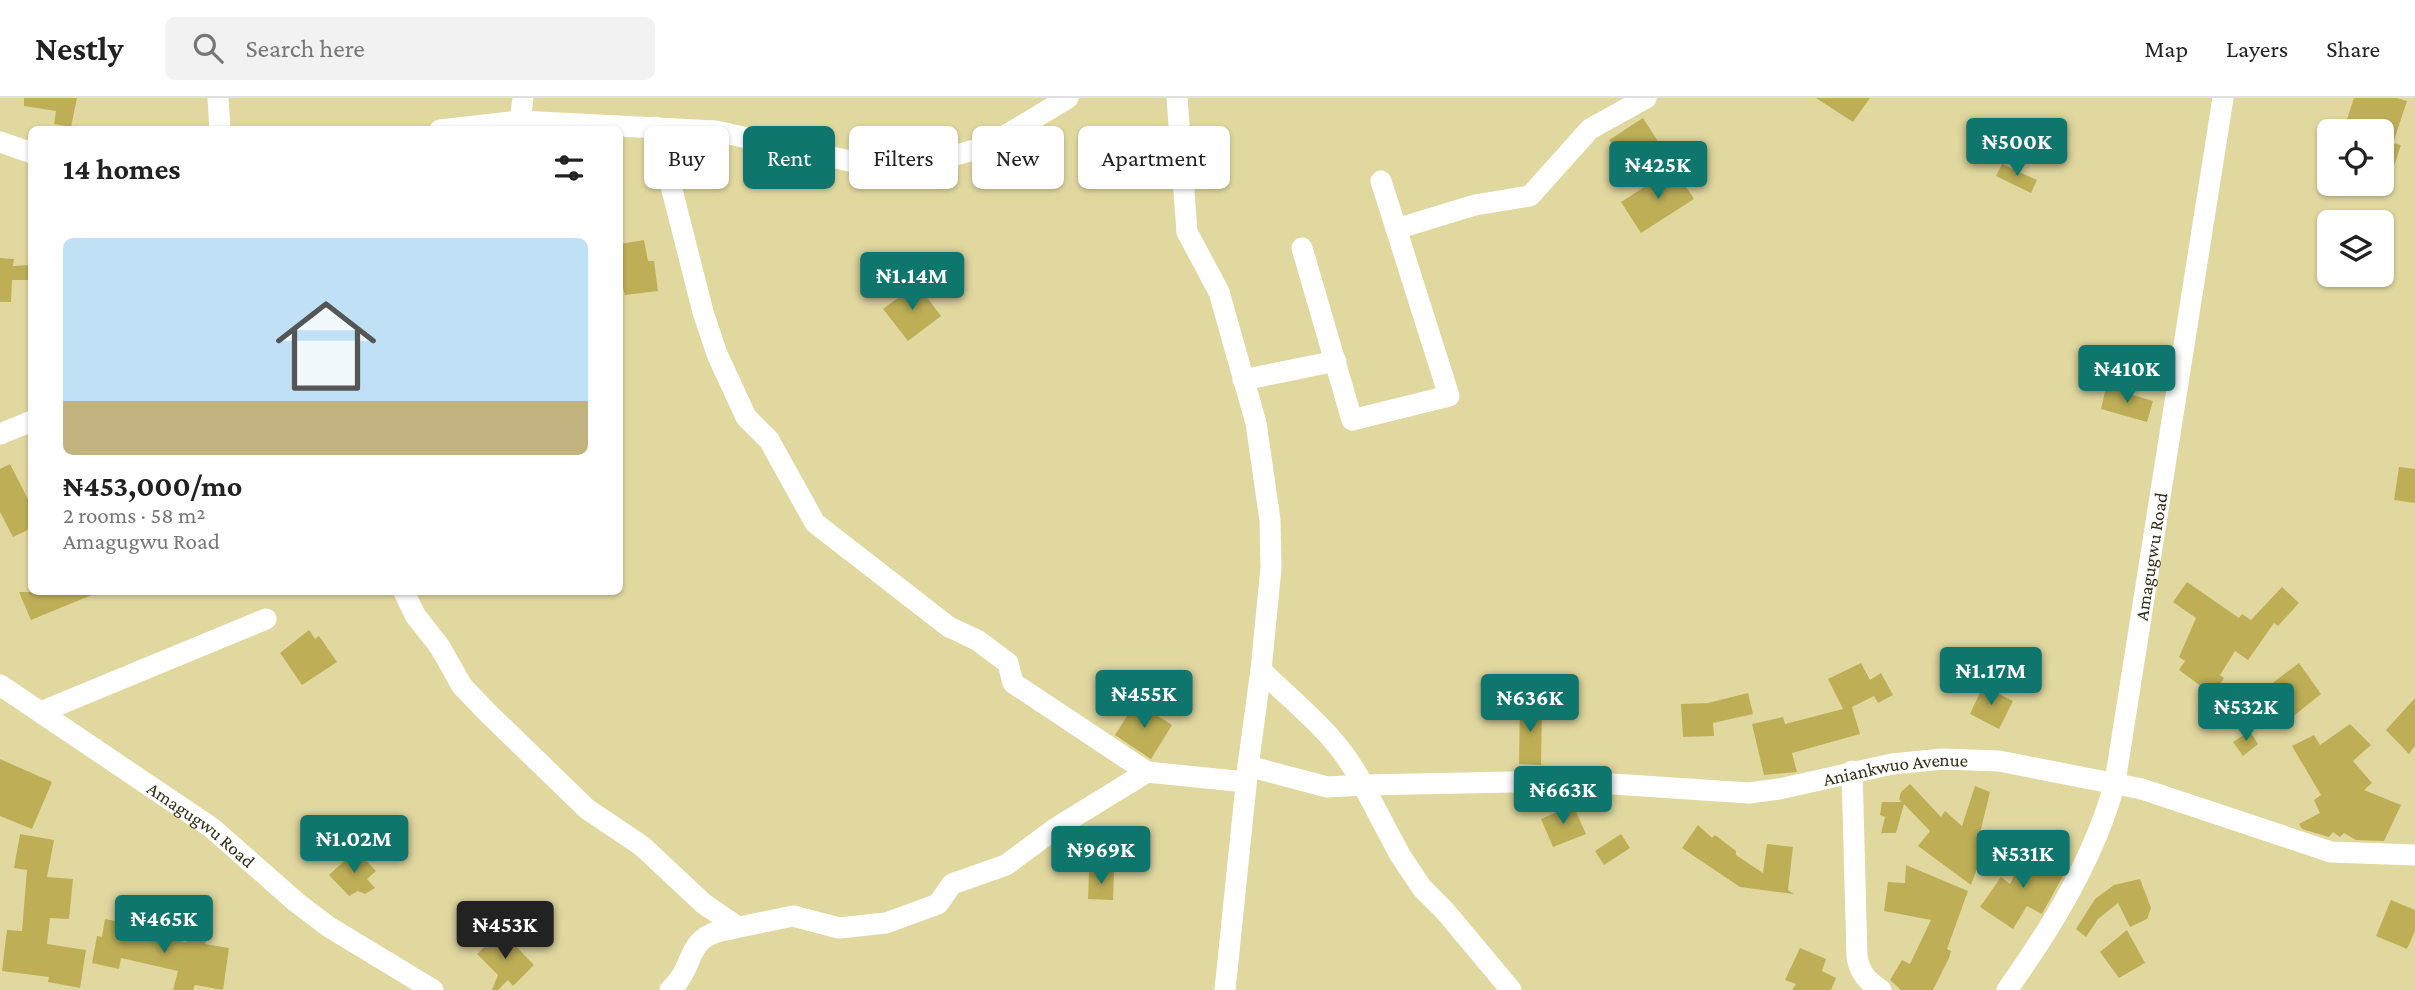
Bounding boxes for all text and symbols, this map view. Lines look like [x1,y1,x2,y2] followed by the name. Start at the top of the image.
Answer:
[165,17,655,80] search box
[189,29,227,67] icon: search
[35,30,123,67] text: Nestly
[245,34,365,63] text: Search here
[2144,35,2188,62] text: Map
[2226,35,2288,62] text: Layers
[2326,35,2380,62] text: Share
[1968,118,2066,178] pin: ₦500K
[2317,119,2394,287] map controls
[2317,119,2394,196] button: locate
[644,126,729,189] chip: Buy
[743,126,835,189] chip: Rent
[849,126,958,189] chip: Filters
[972,126,1064,189] chip: New
[1078,126,1230,189] chip: Apartment
[1982,128,2052,154] text: ₦500K
[1609,141,1707,201] pin: ₦425K
[550,149,588,187] icon: filters
[1625,151,1691,177] text: ₦425K
[63,152,181,185] text: 14 homes
[2317,210,2394,287] button: layers
[855,252,969,312] pin: ₦1.14M
[876,262,948,288] text: ₦1.14M
[263,283,389,409] icon: home
[2078,345,2176,405] pin: ₦410K
[2094,355,2160,381] text: ₦410K
[63,469,242,502] text: ₦453,000/mo
[2131,491,2172,622] street label: Amagugwu Road
[63,502,205,528] text: 2 rooms · 58 m²
[63,528,220,554] text: Amagugwu Road
[1934,648,2048,707] pin: ₦1.17M
[1956,657,2026,683] text: ₦1.17M
[1095,670,1193,730] pin: ₦455K
[1481,674,1579,734] pin: ₦636K
[1112,680,1176,706] text: ₦455K
[1497,684,1563,710] text: ₦636K
[2197,684,2295,743] pin: ₦532K
[2214,693,2278,719] text: ₦532K
[1821,749,1969,790] street label: Aniankwuo Avenue
[1514,766,1612,826] pin: ₦663K
[1530,776,1596,802] text: ₦663K
[143,777,259,872] street label: Amagugwu Road
[297,816,411,875] pin: ₦1.02M
[316,825,392,851] text: ₦1.02M
[1052,826,1150,886] pin: ₦969K
[1974,830,2072,890] pin: ₦531K
[1067,836,1135,862] text: ₦969K
[1993,840,2053,866] text: ₦531K
[115,896,213,955] pin: ₦465K
[456,902,554,961] pin: ₦453K
[131,905,197,931] text: ₦465K
[473,911,537,937] text: ₦453K

